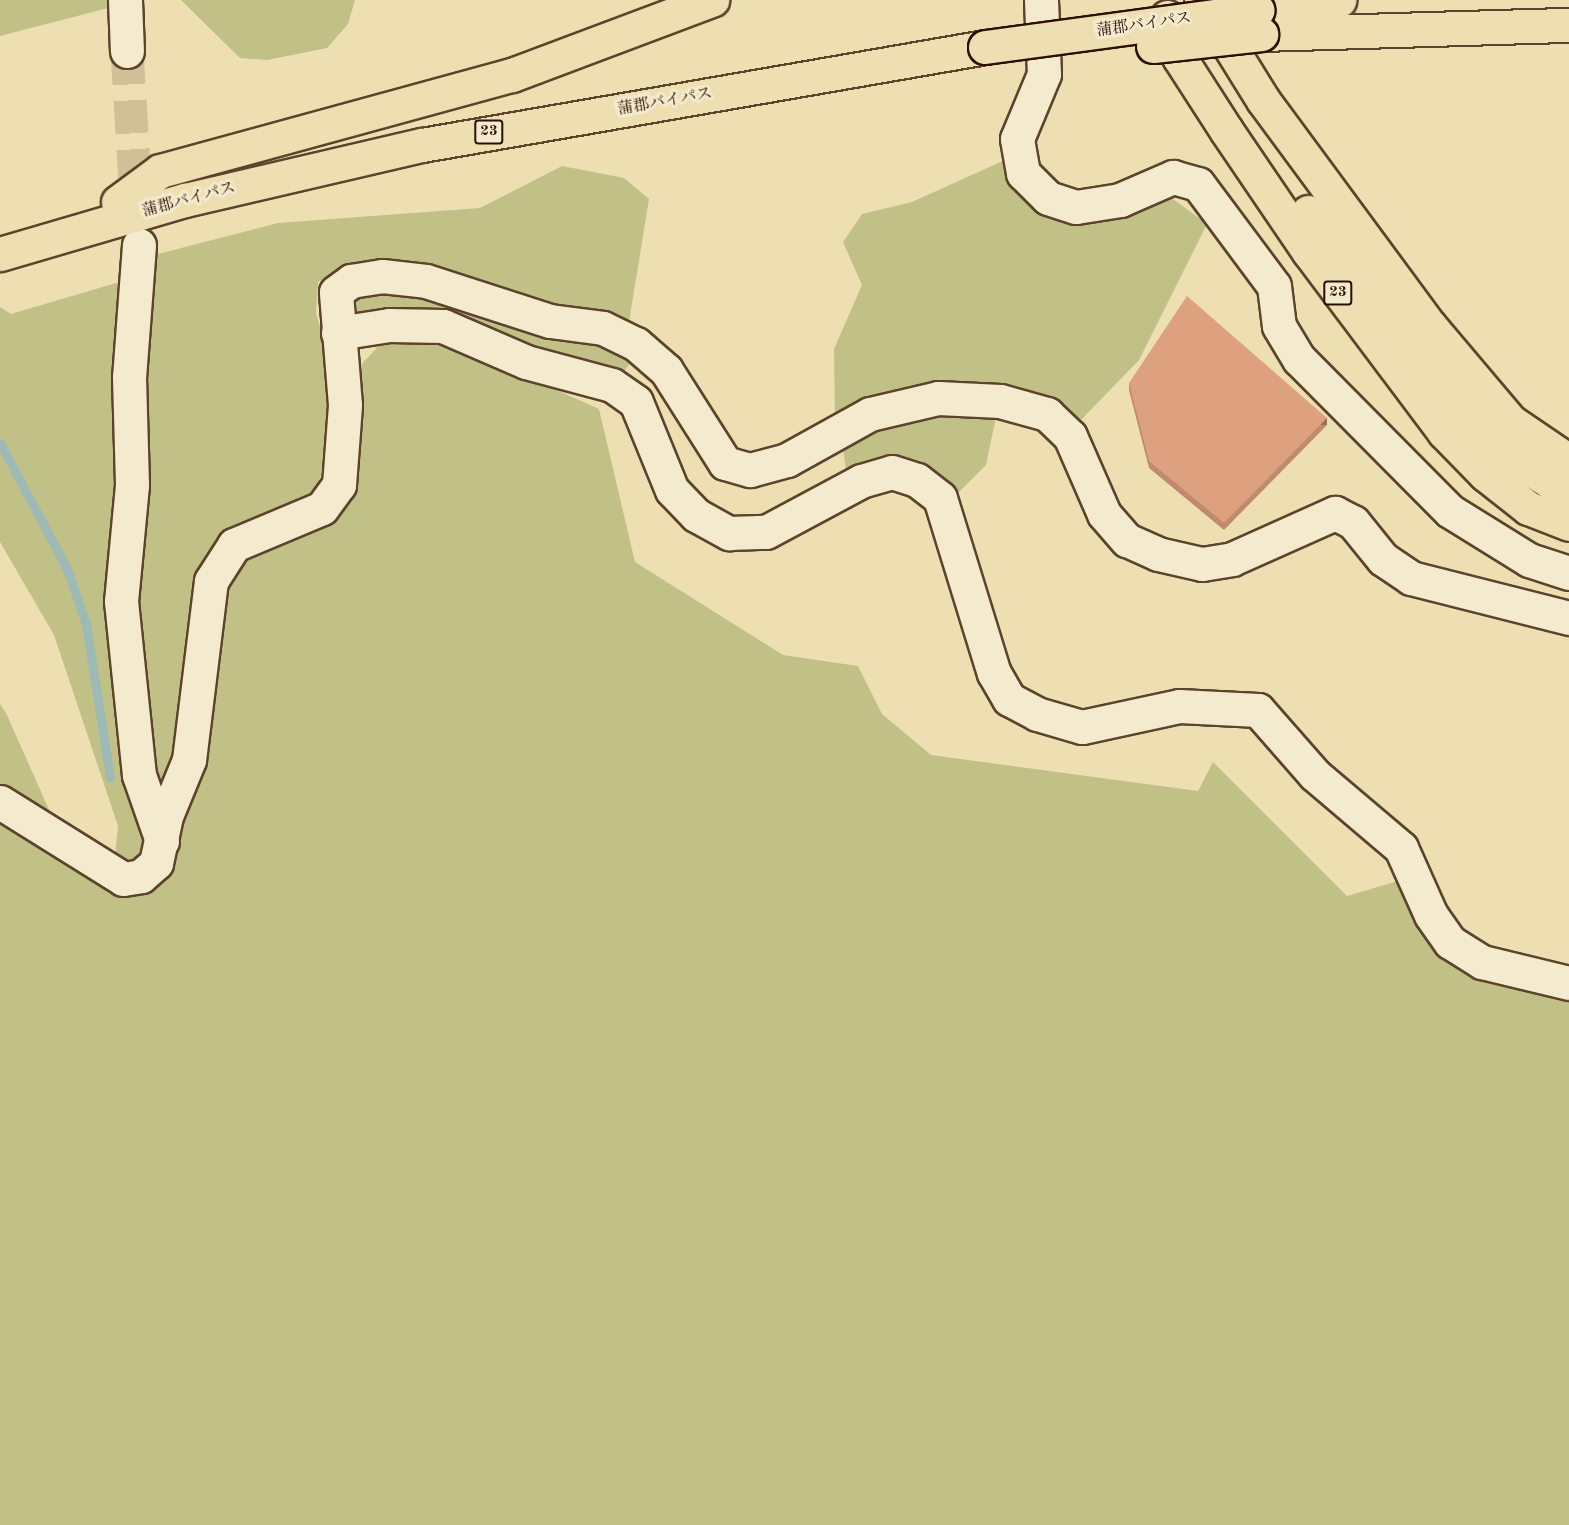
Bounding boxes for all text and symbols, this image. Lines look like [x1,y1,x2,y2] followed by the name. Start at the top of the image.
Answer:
[1095,9,1193,41] street label: 蒲郡バイパス
[616,84,714,120] street label: 蒲郡バイパス
[474,120,504,144] road number: 23
[140,178,238,222] street label: 蒲郡バイパス
[1323,281,1353,305] road number: 23

